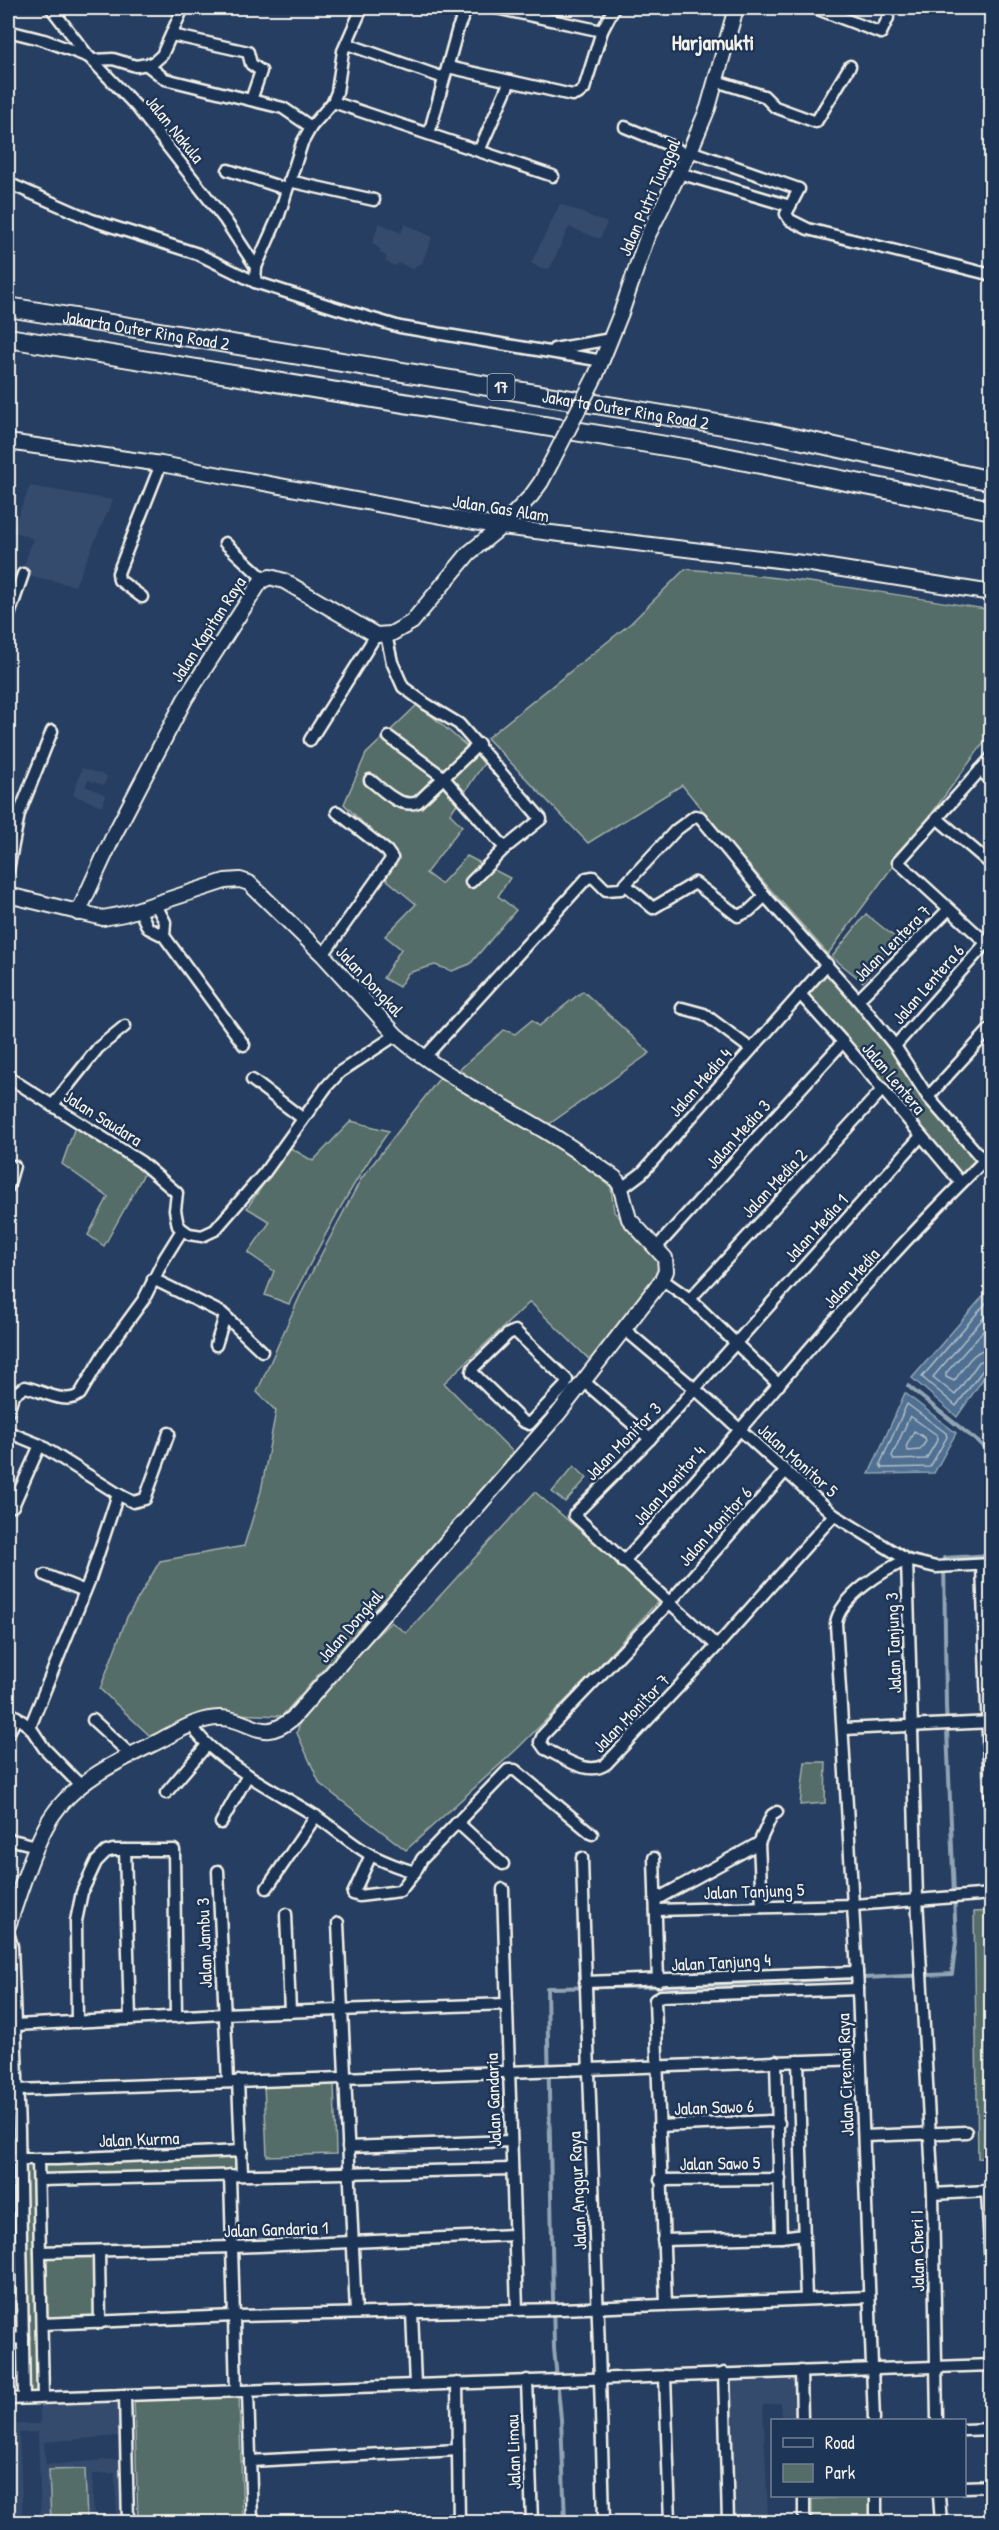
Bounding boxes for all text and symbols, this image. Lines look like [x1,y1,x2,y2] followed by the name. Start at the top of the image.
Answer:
[672,28,754,57] district label: Harjamukti
[140,90,210,168] street label: Jalan Nakula
[612,134,686,260] street label: Jalan Putri Tunggal
[61,304,232,356] street label: Jakarta Outer Ring Road 2
[488,374,514,400] road number: 17
[540,383,712,435] street label: Jakarta Outer Ring Road 2
[451,488,551,528] street label: Jalan Gas Alam
[164,571,252,687] street label: Jalan Kapitan Raya
[848,899,936,987] street label: Jalan Lentera 7
[886,939,970,1029] street label: Jalan Lentera 6
[330,940,410,1022] street label: Jalan Dongkal
[856,1037,932,1119] street label: Jalan Lentera
[663,1042,737,1122] street label: Jalan Media 4
[59,1084,147,1152] street label: Jalan Saudara
[700,1094,776,1174] street label: Jalan Media 3
[735,1142,813,1223] street label: Jalan Media 2
[778,1188,854,1268] street label: Jalan Media 1
[817,1242,885,1314] street label: Jalan Media
[579,1396,667,1486] street label: Jalan Monitor 3
[752,1417,844,1503] street label: Jalan Monitor 5
[627,1439,711,1531] street label: Jalan Monitor 4
[672,1481,758,1571] street label: Jalan Monitor 6
[311,1584,389,1668] street label: Jalan Dongkal
[879,1592,907,1694] street label: Jalan Tanjung 3
[587,1668,675,1758] street label: Jalan Monitor 7
[703,1877,805,1905] street label: Jalan Tanjung 5
[190,1897,218,1989] street label: Jalan Jambu 3
[670,1947,772,1977] street label: Jalan Tanjung 4
[830,2013,860,2137] street label: Jalan Ciremai Raya
[479,2053,507,2147] street label: Jalan Gandaria
[674,2093,754,2121] street label: Jalan Sawo 6
[98,2125,180,2153] street label: Jalan Kurma
[561,2131,593,2251] street label: Jalan Anggur Raya
[680,2150,761,2176] street label: Jalan Sawo 5
[904,2210,930,2292] street label: Jalan Cheri I
[223,2215,329,2243] street label: Jalan Gandaria 1
[499,2414,527,2490] street label: Jalan Limau
[771,2419,966,2497] legend
[825,2430,855,2455] text: Road
[825,2460,856,2485] text: Park

